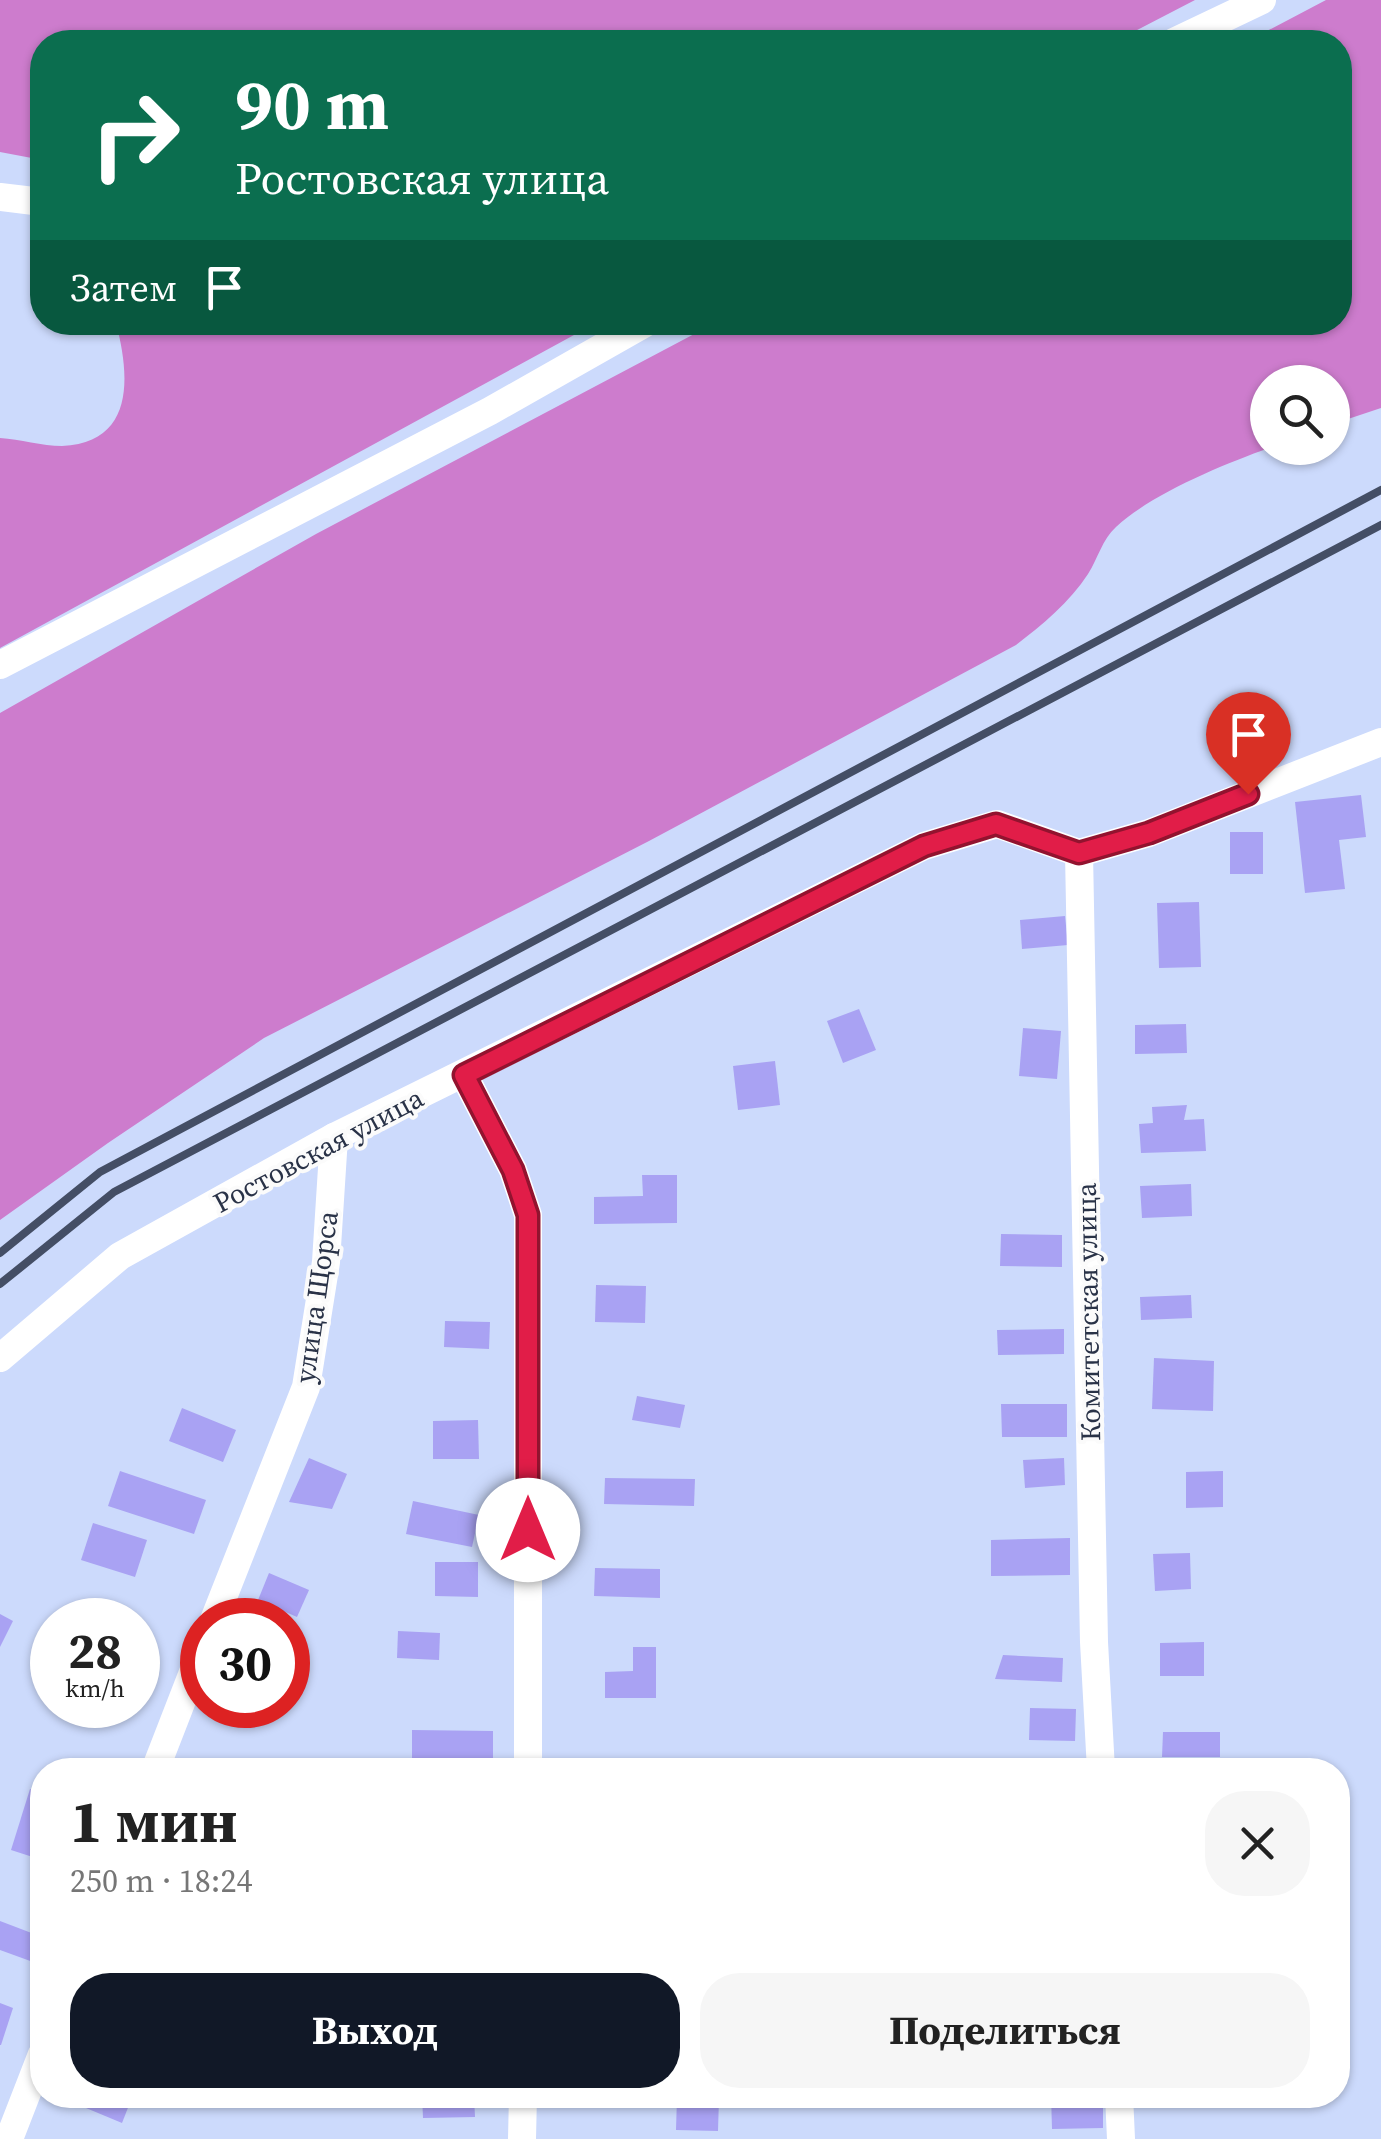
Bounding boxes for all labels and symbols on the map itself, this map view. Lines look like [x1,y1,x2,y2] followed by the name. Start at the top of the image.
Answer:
[1206,692,1291,795] pin
[206,1078,430,1221] street label: Ростовская улица
[1067,1182,1109,1442] street label: Комитетская улица
[285,1208,347,1386] street label: улица Щорса
[476,1478,580,1582] position arrow
[180,1598,310,1728] speed limit sign: 30

